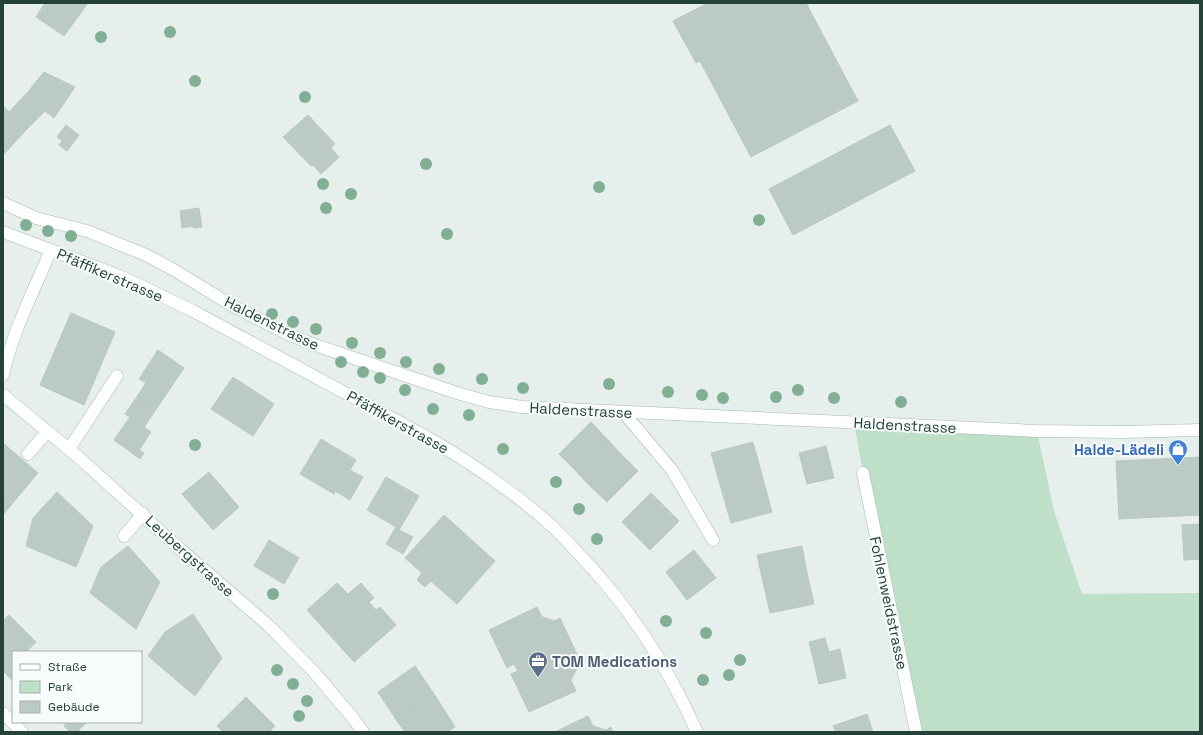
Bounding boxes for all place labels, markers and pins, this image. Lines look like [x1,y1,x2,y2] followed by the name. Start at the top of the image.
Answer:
[1167,438,1189,466] shop icon: Halde-Lädeli
[1074,440,1164,459] place label: Halde-Lädeli
[527,650,549,678] office icon: TOM Medications
[552,652,677,671] place label: TOM Medications

